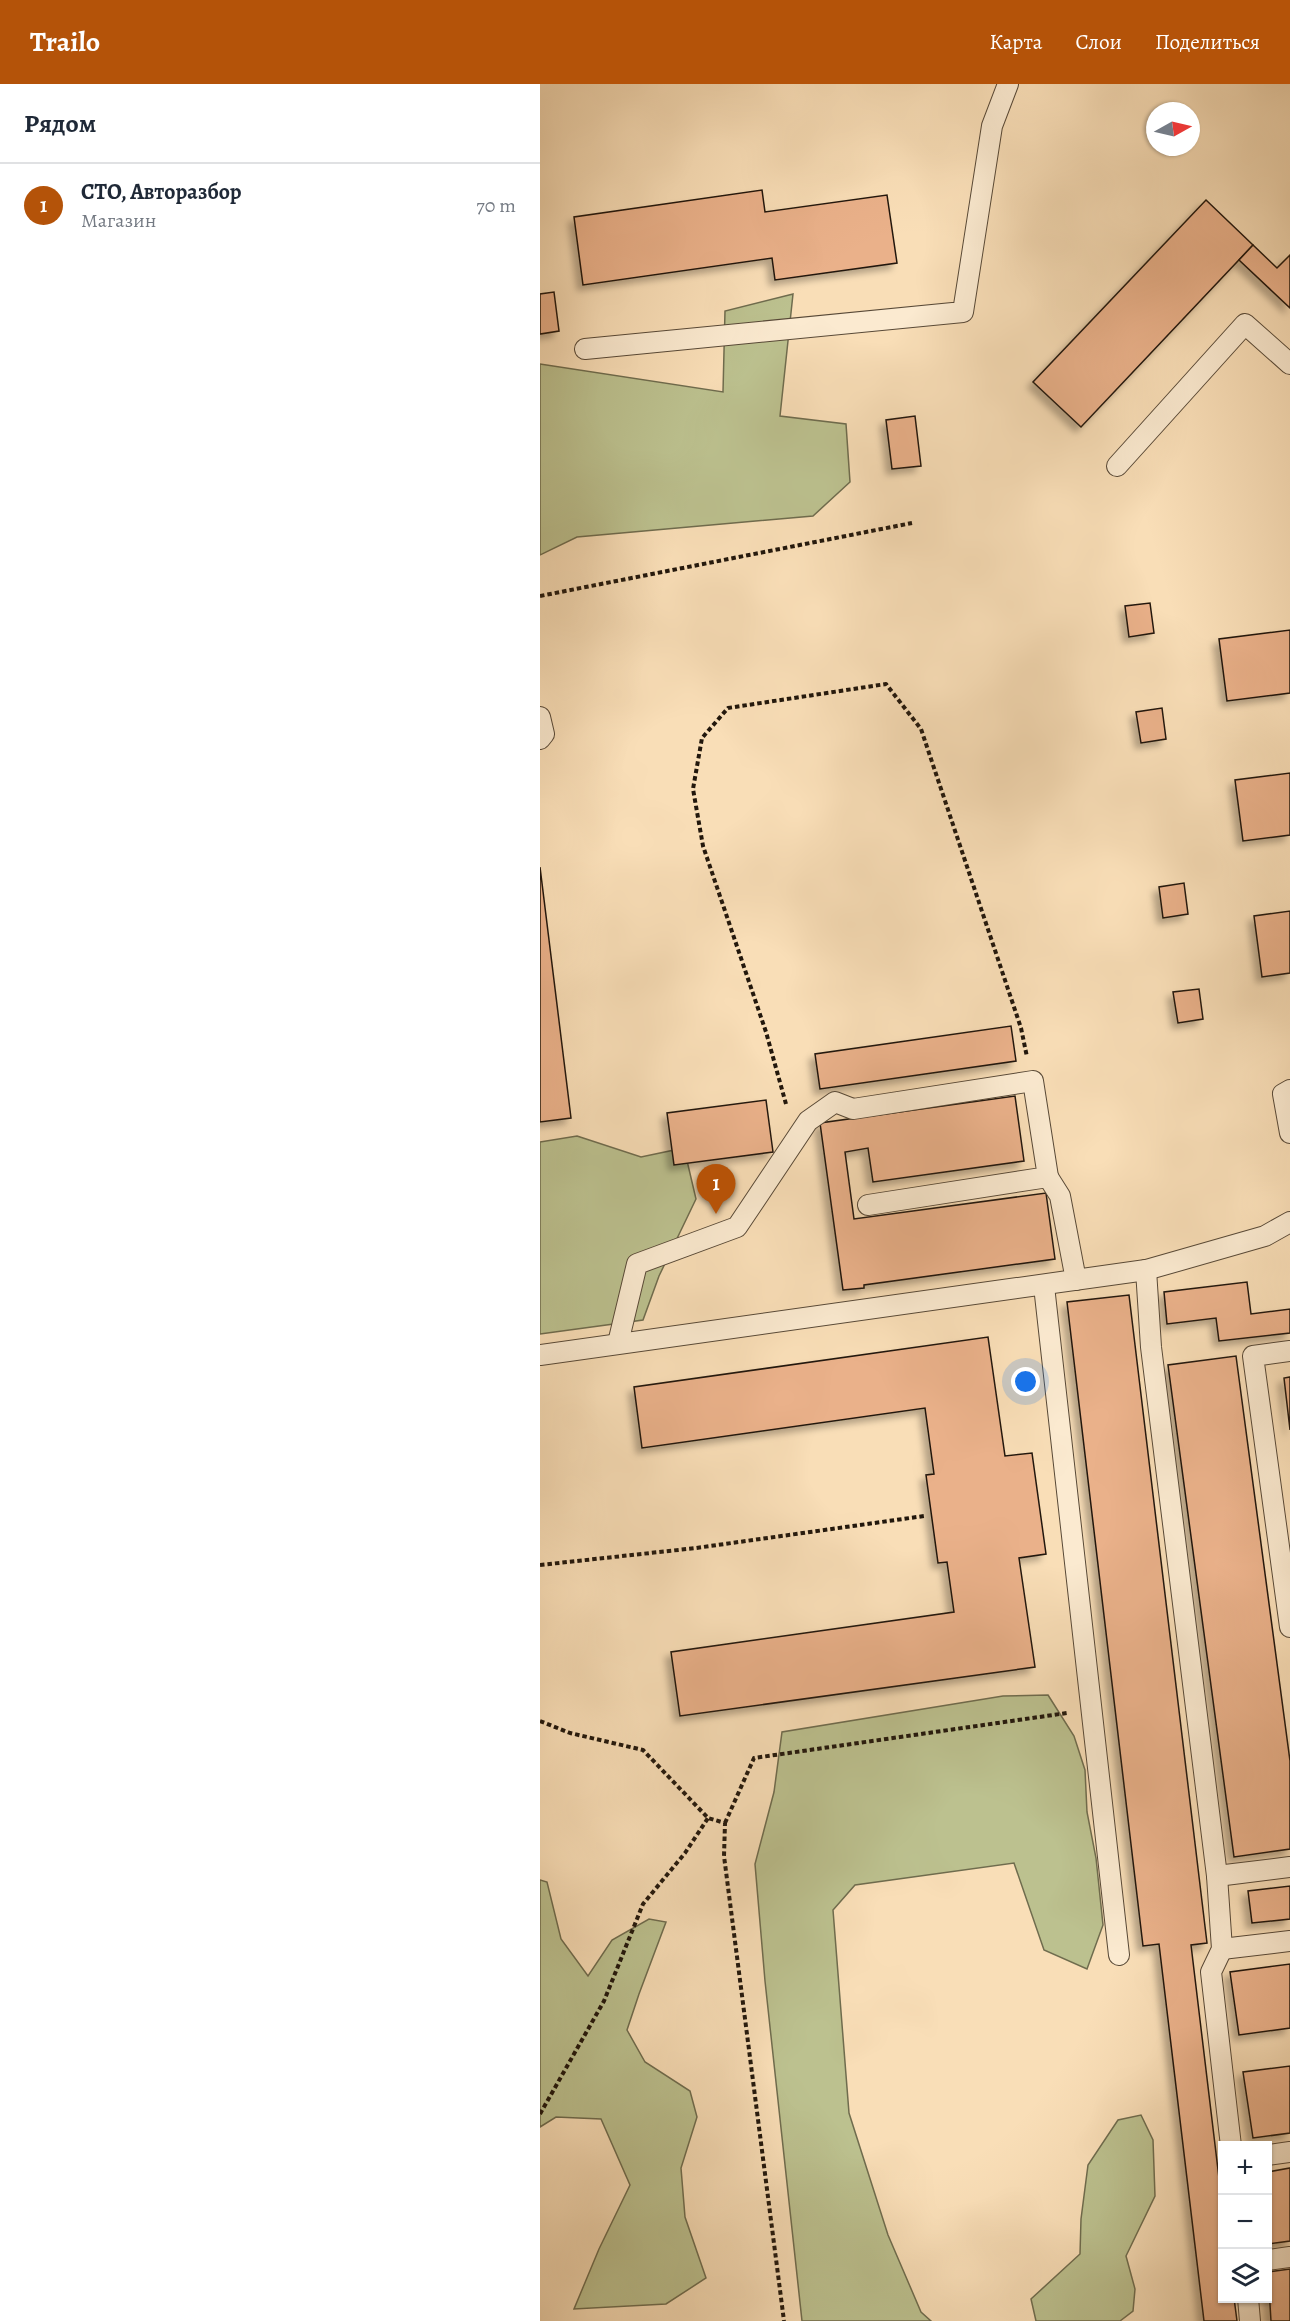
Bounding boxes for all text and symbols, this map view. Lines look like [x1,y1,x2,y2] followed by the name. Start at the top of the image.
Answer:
[30,23,100,61] text: Trailo
[989,28,1042,56] text: Карта
[1075,28,1122,56] text: Слои
[1155,28,1260,56] text: Поделиться
[1146,102,1200,156] north arrow
[24,106,96,141] text: Рядом
[81,177,242,207] text: СТО, Авторазбор
[40,192,47,219] text: 1
[476,192,516,219] text: 70 m
[81,207,156,234] text: Магазин
[696,1164,735,1214] pin: 1
[1011,1367,1040,1396] your location
[1218,2141,1272,2303] map controls
[1218,2141,1272,2195] button: +
[1218,2195,1272,2249] button: −
[1218,2249,1272,2303] button: layers

